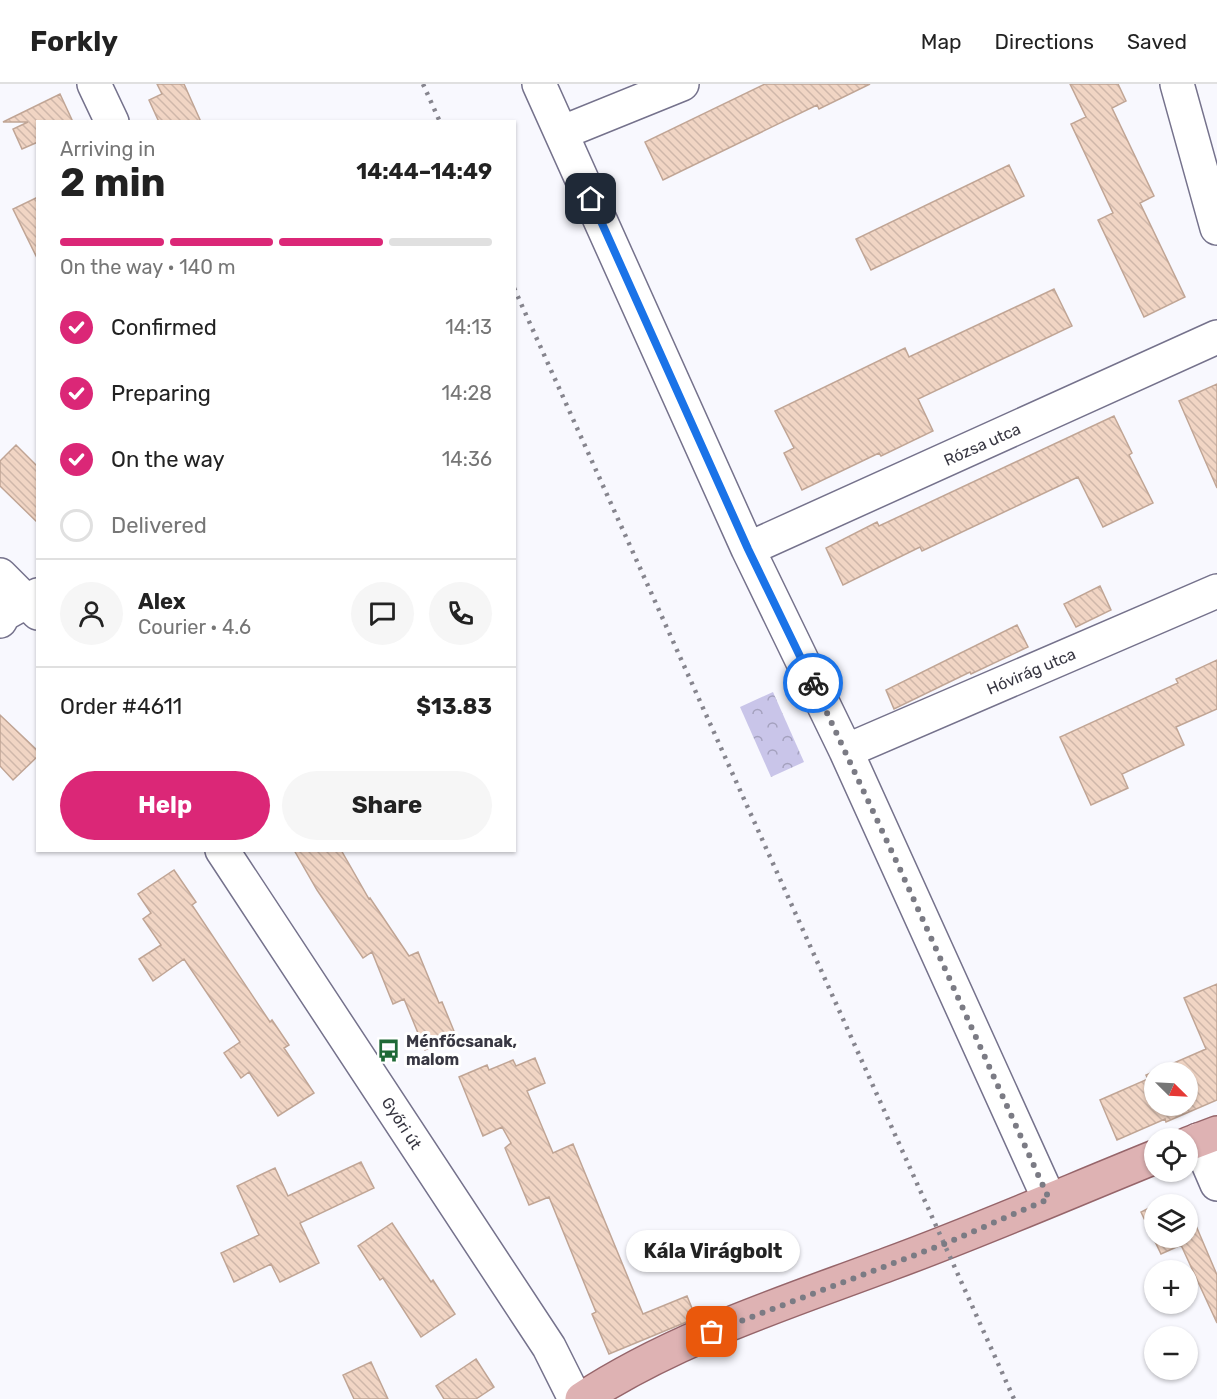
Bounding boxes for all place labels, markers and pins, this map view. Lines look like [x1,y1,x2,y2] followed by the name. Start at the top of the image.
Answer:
[565,173,616,224] pin
[406,1032,517,1069] place label: Ménfőcsanak, malom
[375,1037,401,1063] bus stop icon: Ménfőcsanak, malom
[625,1230,799,1272] callout: Kála Virágbolt
[686,1306,737,1357] pin

